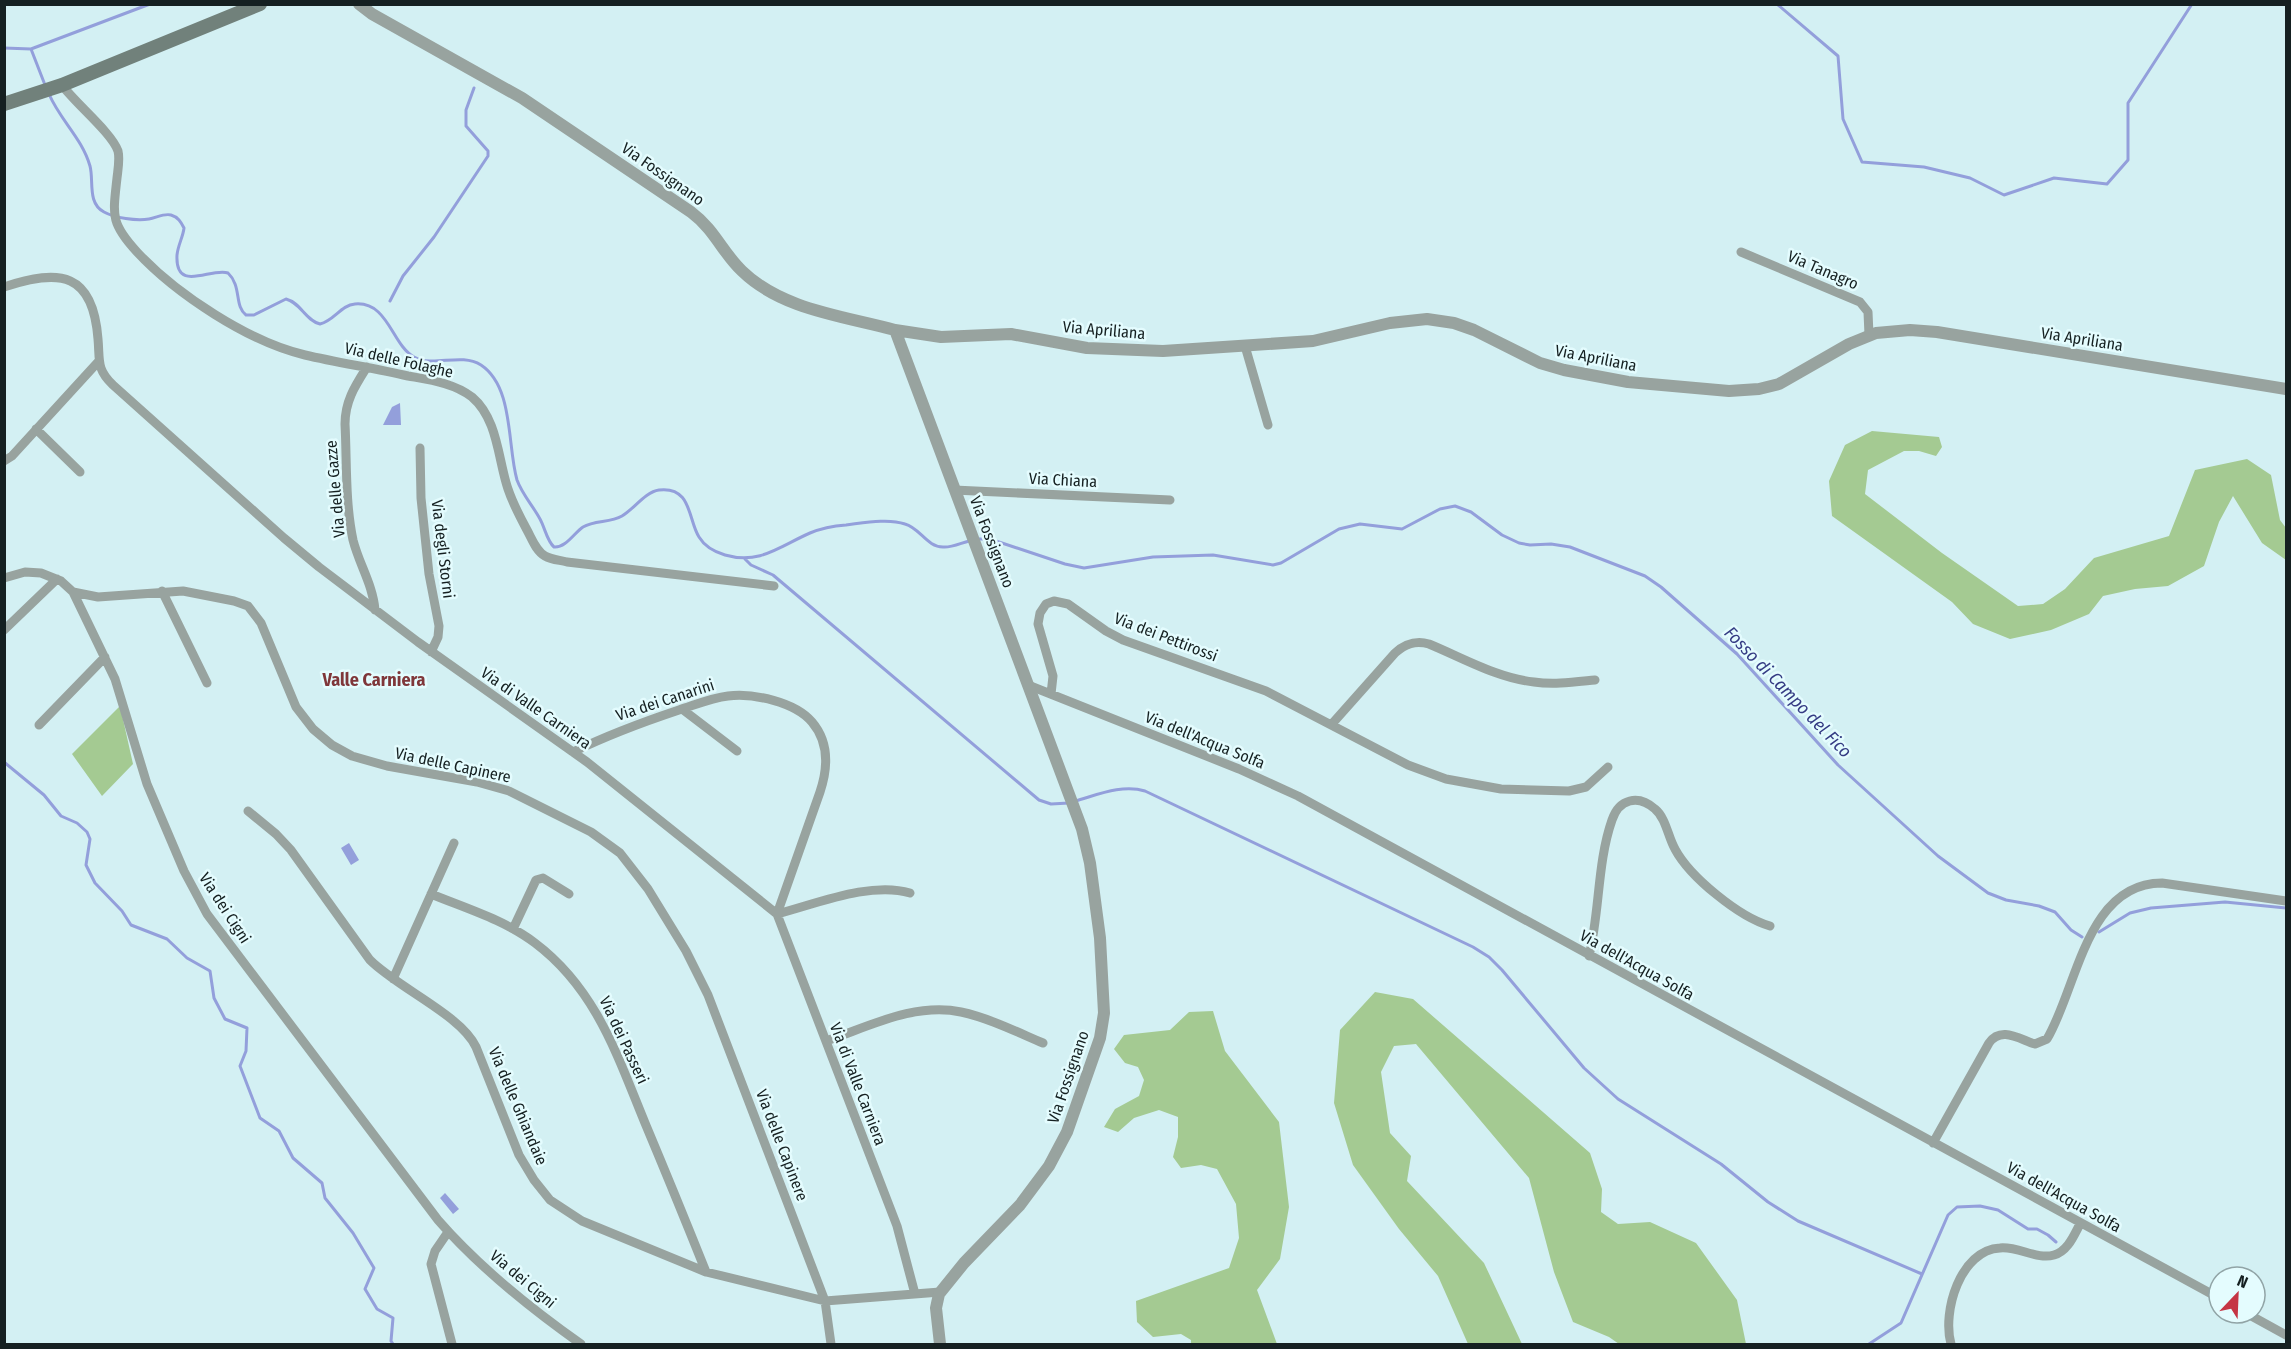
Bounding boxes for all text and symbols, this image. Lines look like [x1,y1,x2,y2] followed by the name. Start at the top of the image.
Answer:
[618,138,708,210] street label: Via Fossignano
[1785,247,1861,293] street label: Via Tanagro
[1062,317,1146,343] street label: Via Apriliana
[2040,323,2124,355] street label: Via Apriliana
[343,338,455,382] street label: Via delle Folaghe
[1554,341,1639,375] street label: Via Apriliana
[321,439,349,539] street label: Via delle Gazze
[1028,469,1098,491] street label: Via Chiana
[966,493,1018,591] street label: Via Fossignano
[428,499,458,599] street label: Via degli Storni
[1112,609,1220,665] street label: Via dei Pettirossi
[1720,622,1856,762] water label: Fosso di Campo del Fico
[477,663,595,753] street label: Via di Valle Carniera
[321,669,426,691] district label: Valle Carniera
[613,675,717,725] street label: Via dei Canarini
[1142,707,1268,773] street label: Via dell'Acqua Solfa
[393,743,513,787] street label: Via delle Capinere
[195,869,255,947] street label: Via dei Cigni
[1577,926,1698,1004] street label: Via dell'Acqua Solfa
[595,993,653,1087] street label: Via dei Passeri
[826,1020,890,1148] street label: Via di Valle Carniera
[1043,1028,1093,1126] street label: Via Fossignano
[485,1044,552,1168] street label: Via delle Ghiandaie
[752,1086,812,1204] street label: Via delle Capinere
[2004,1158,2125,1236] street label: Via dell'Acqua Solfa
[486,1246,560,1312] street label: Via dei Cigni
[2207,1265,2267,1325] north arrow
[2235,1271,2251,1292] text: N

